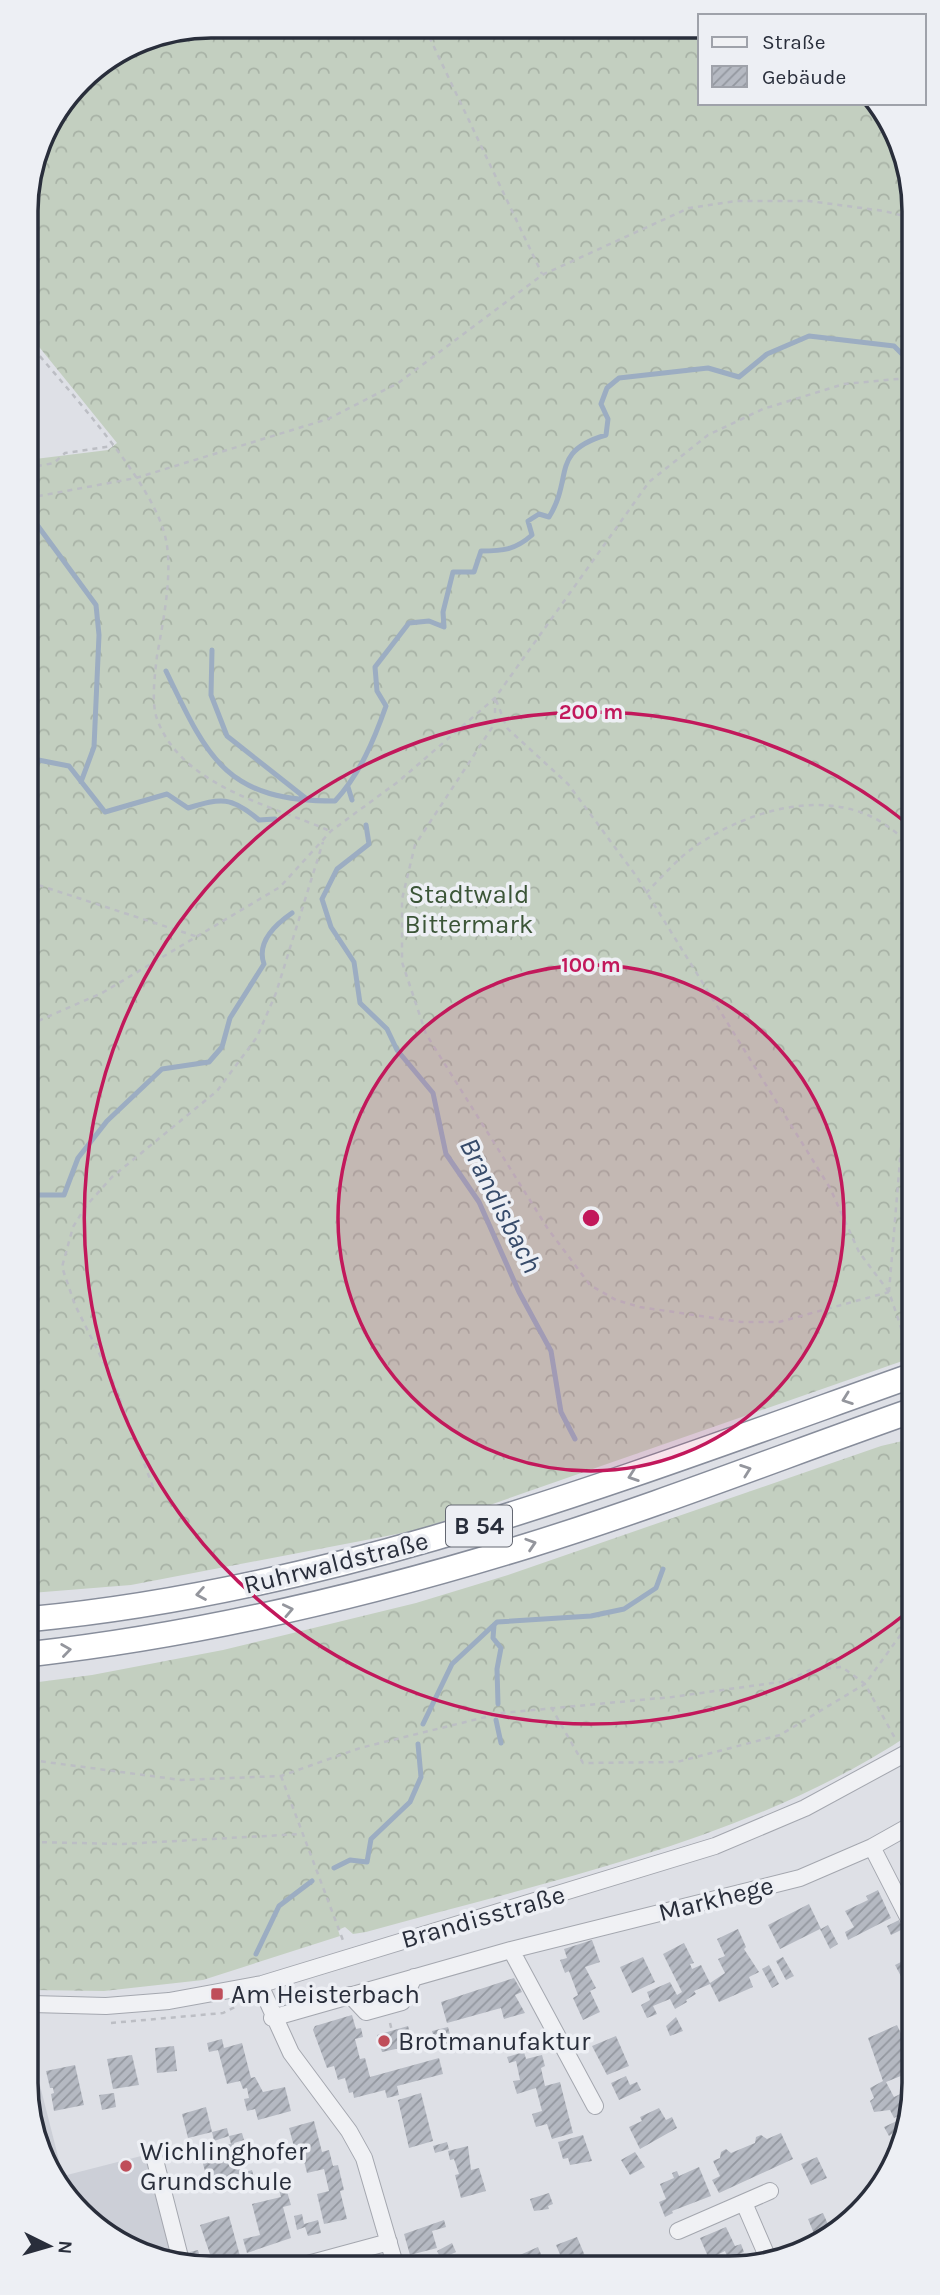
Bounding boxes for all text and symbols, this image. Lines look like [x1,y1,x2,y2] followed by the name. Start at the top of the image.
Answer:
[698,14,926,105] legend
[762,30,825,54] text: Straße
[762,65,846,89] text: Gebäude
[559,700,623,724] text: 200 m
[405,879,533,940] park label: Stadtwald Bittermark
[561,953,621,977] text: 100 m
[453,1132,549,1278] water label: Brandisbach
[579,1206,603,1230] centre of rings
[842,1391,854,1405] one-way arrow
[740,1464,752,1478] one-way arrow
[627,1468,639,1482] one-way arrow
[446,1506,512,1546] road number: B 54
[241,1525,431,1601] street label: Ruhrwaldstraße
[525,1538,537,1553] one-way arrow
[195,1586,207,1601] one-way arrow
[282,1604,294,1619] one-way arrow
[60,1642,72,1657] one-way arrow
[655,1870,777,1928] street label: Markhege
[398,1879,568,1955] street label: Brandisstraße
[231,1979,420,2010] place label: Am Heisterbach
[209,1986,225,2002] marker: Am Heisterbach
[398,2026,591,2057] place label: Brotmanufaktur
[376,2033,392,2049] marker: Brotmanufaktur
[140,2136,308,2197] place label: Wichlinghofer Grundschule
[118,2158,134,2174] marker: Wichlinghofer Grundschule
[14,2211,84,2281] north arrow
[53,2240,76,2255] text: N

